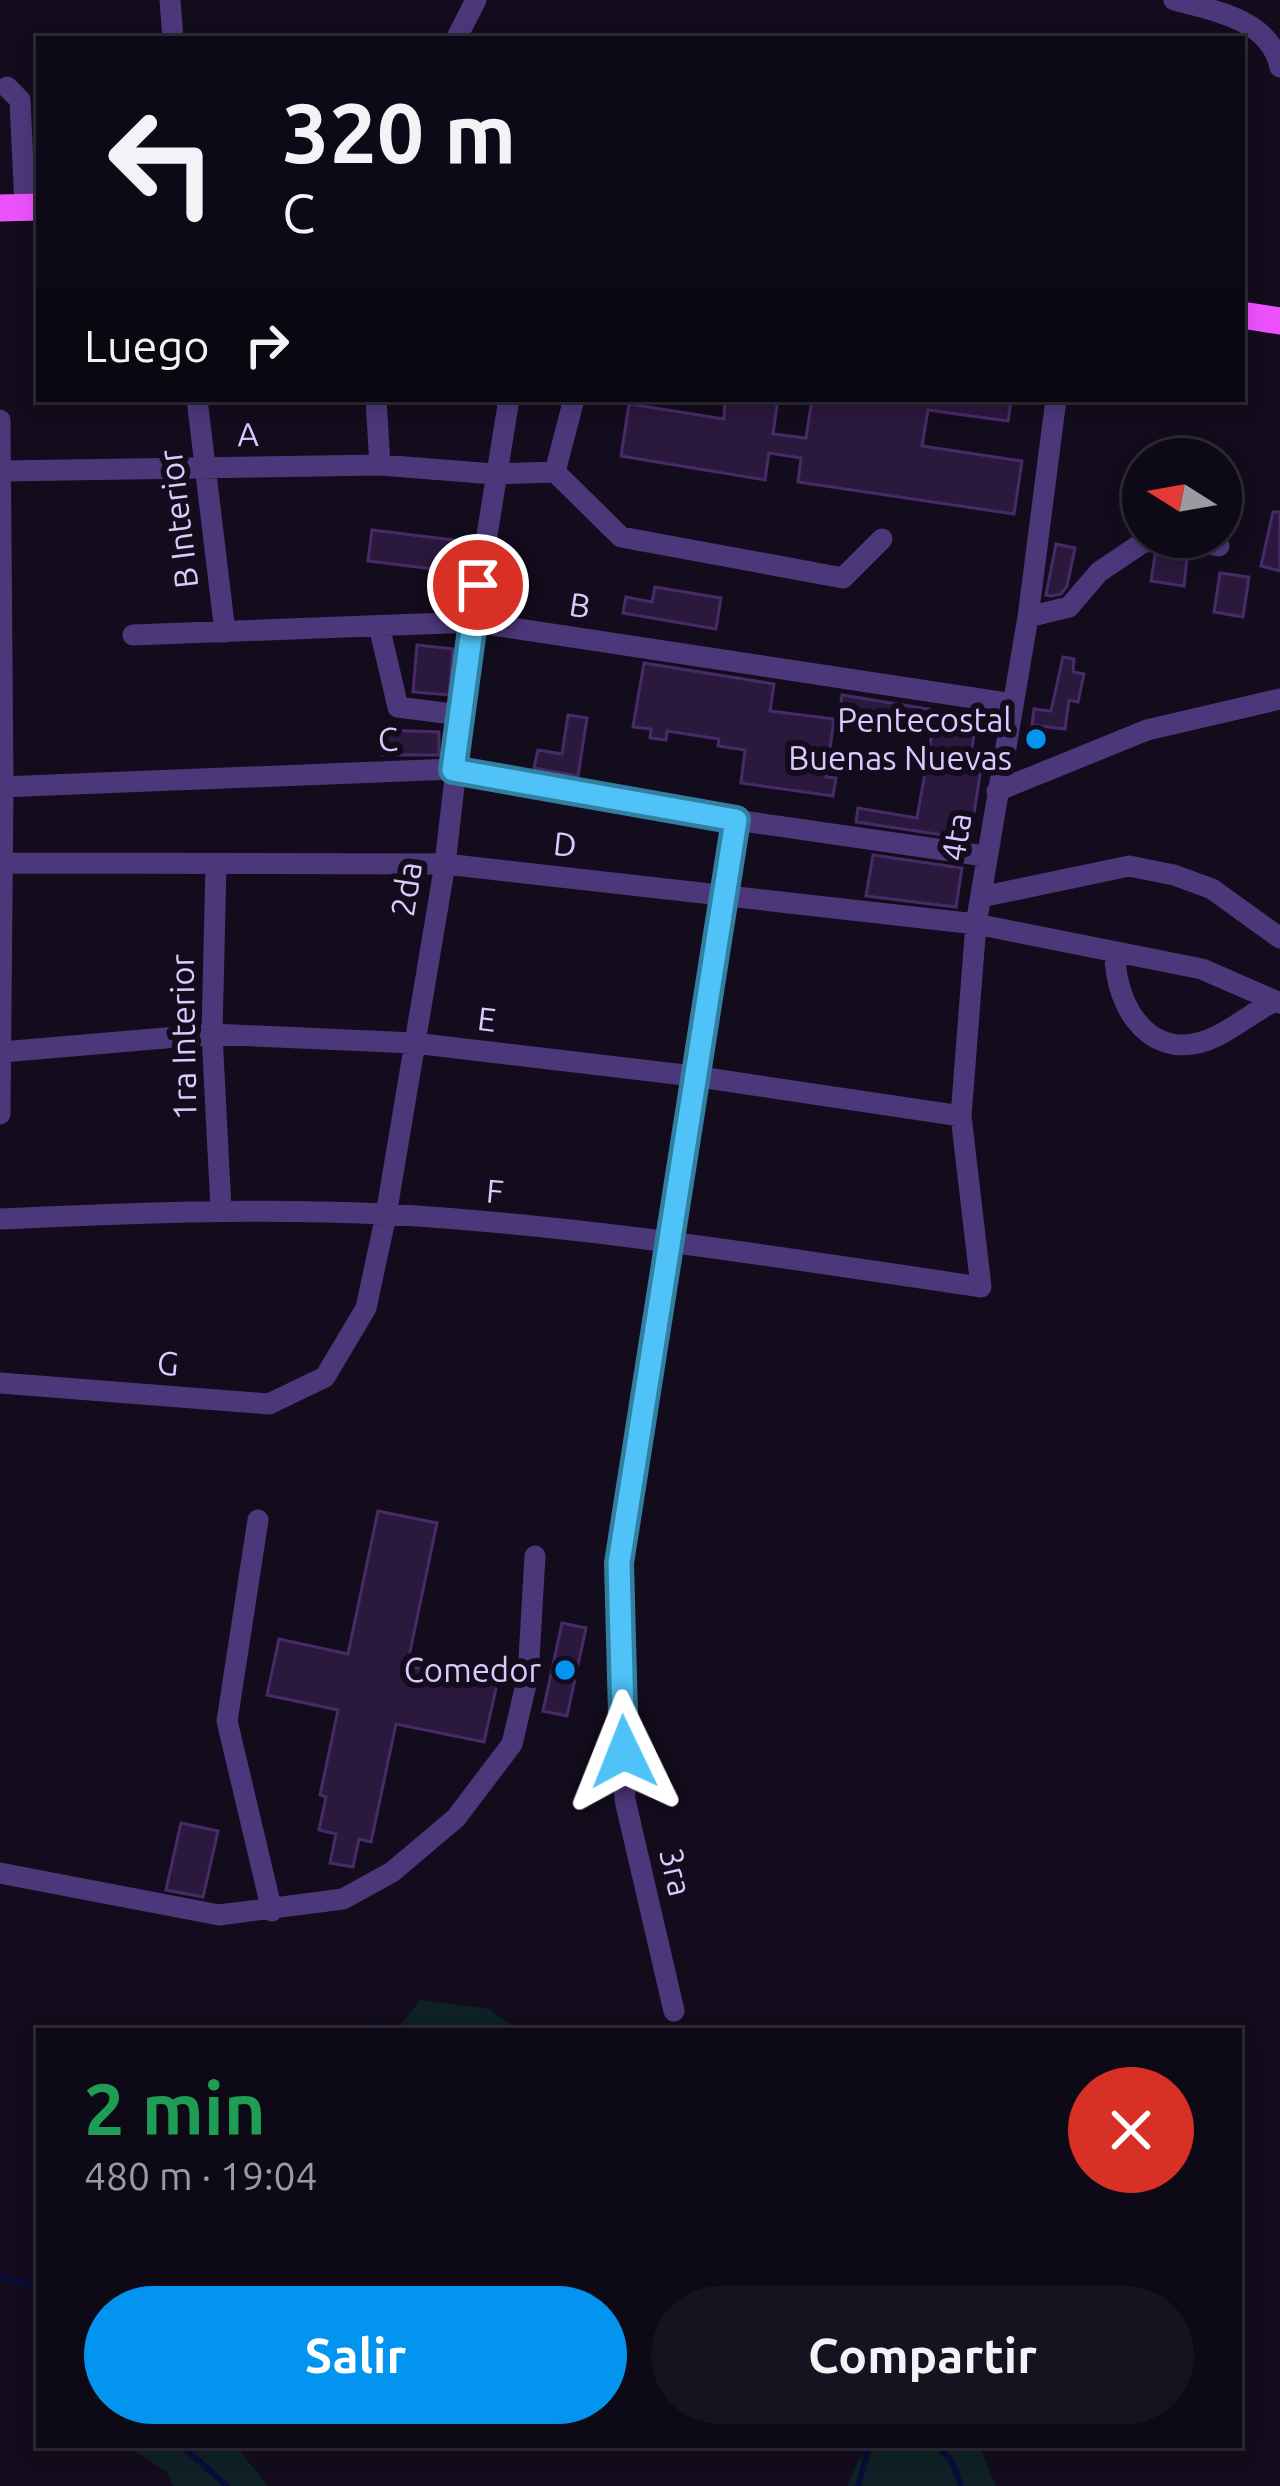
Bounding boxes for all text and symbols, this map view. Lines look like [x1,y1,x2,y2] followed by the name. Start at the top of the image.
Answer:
[84,84,240,240] icon: left
[282,85,516,179] text: 320 m
[282,183,315,243] text: C
[234,312,300,378] icon: right
[84,320,210,371] text: Luego
[237,415,260,452] street label: A
[1122,438,1242,558] north arrow
[1122,438,1242,558] map controls
[151,447,204,590] street label: B Interior
[427,534,529,636] pin
[445,552,511,618] icon: arrive
[567,585,593,624] street label: B
[788,701,1012,776] place label: Pentecostal Buenas Nuevas
[377,720,399,757] street label: C
[1023,726,1049,752] marker: Pentecostal Buenas Nuevas
[933,810,978,864] street label: 4ta
[552,824,579,863] street label: D
[383,859,428,919] street label: 2da
[163,953,202,1120] street label: 1ra Interior
[476,999,499,1038] street label: E
[485,1171,505,1210] street label: F
[156,1343,181,1382] street label: G
[404,1651,541,1688] place label: Comedor
[552,1657,578,1683] marker: Comedor
[561,1689,687,1815] position arrow
[653,1844,700,1899] street label: 3ra
[1068,2067,1194,2193] button: close
[84,2068,266,2149] text: 2 min
[84,2154,318,2197] text: 480 m · 19:04
[84,2286,627,2424] button: Salir
[651,2286,1194,2424] button: Compartir

